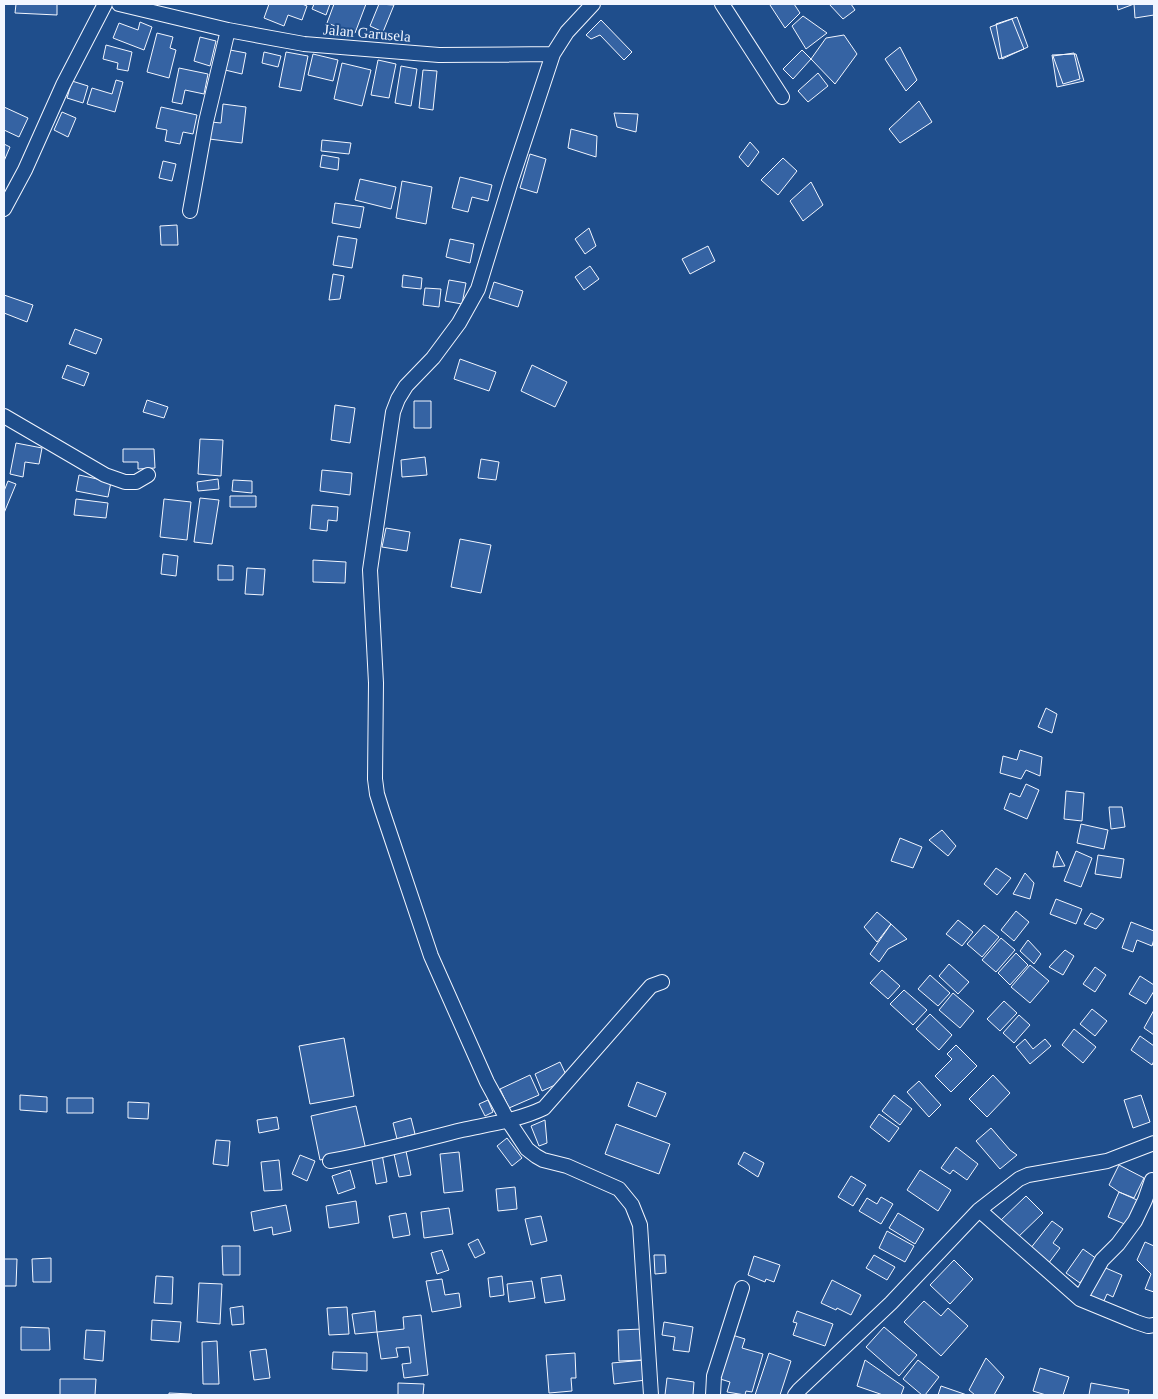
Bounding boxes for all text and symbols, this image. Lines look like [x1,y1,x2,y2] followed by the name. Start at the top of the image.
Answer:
[323,21,412,45] street label: Jalan Garusela

